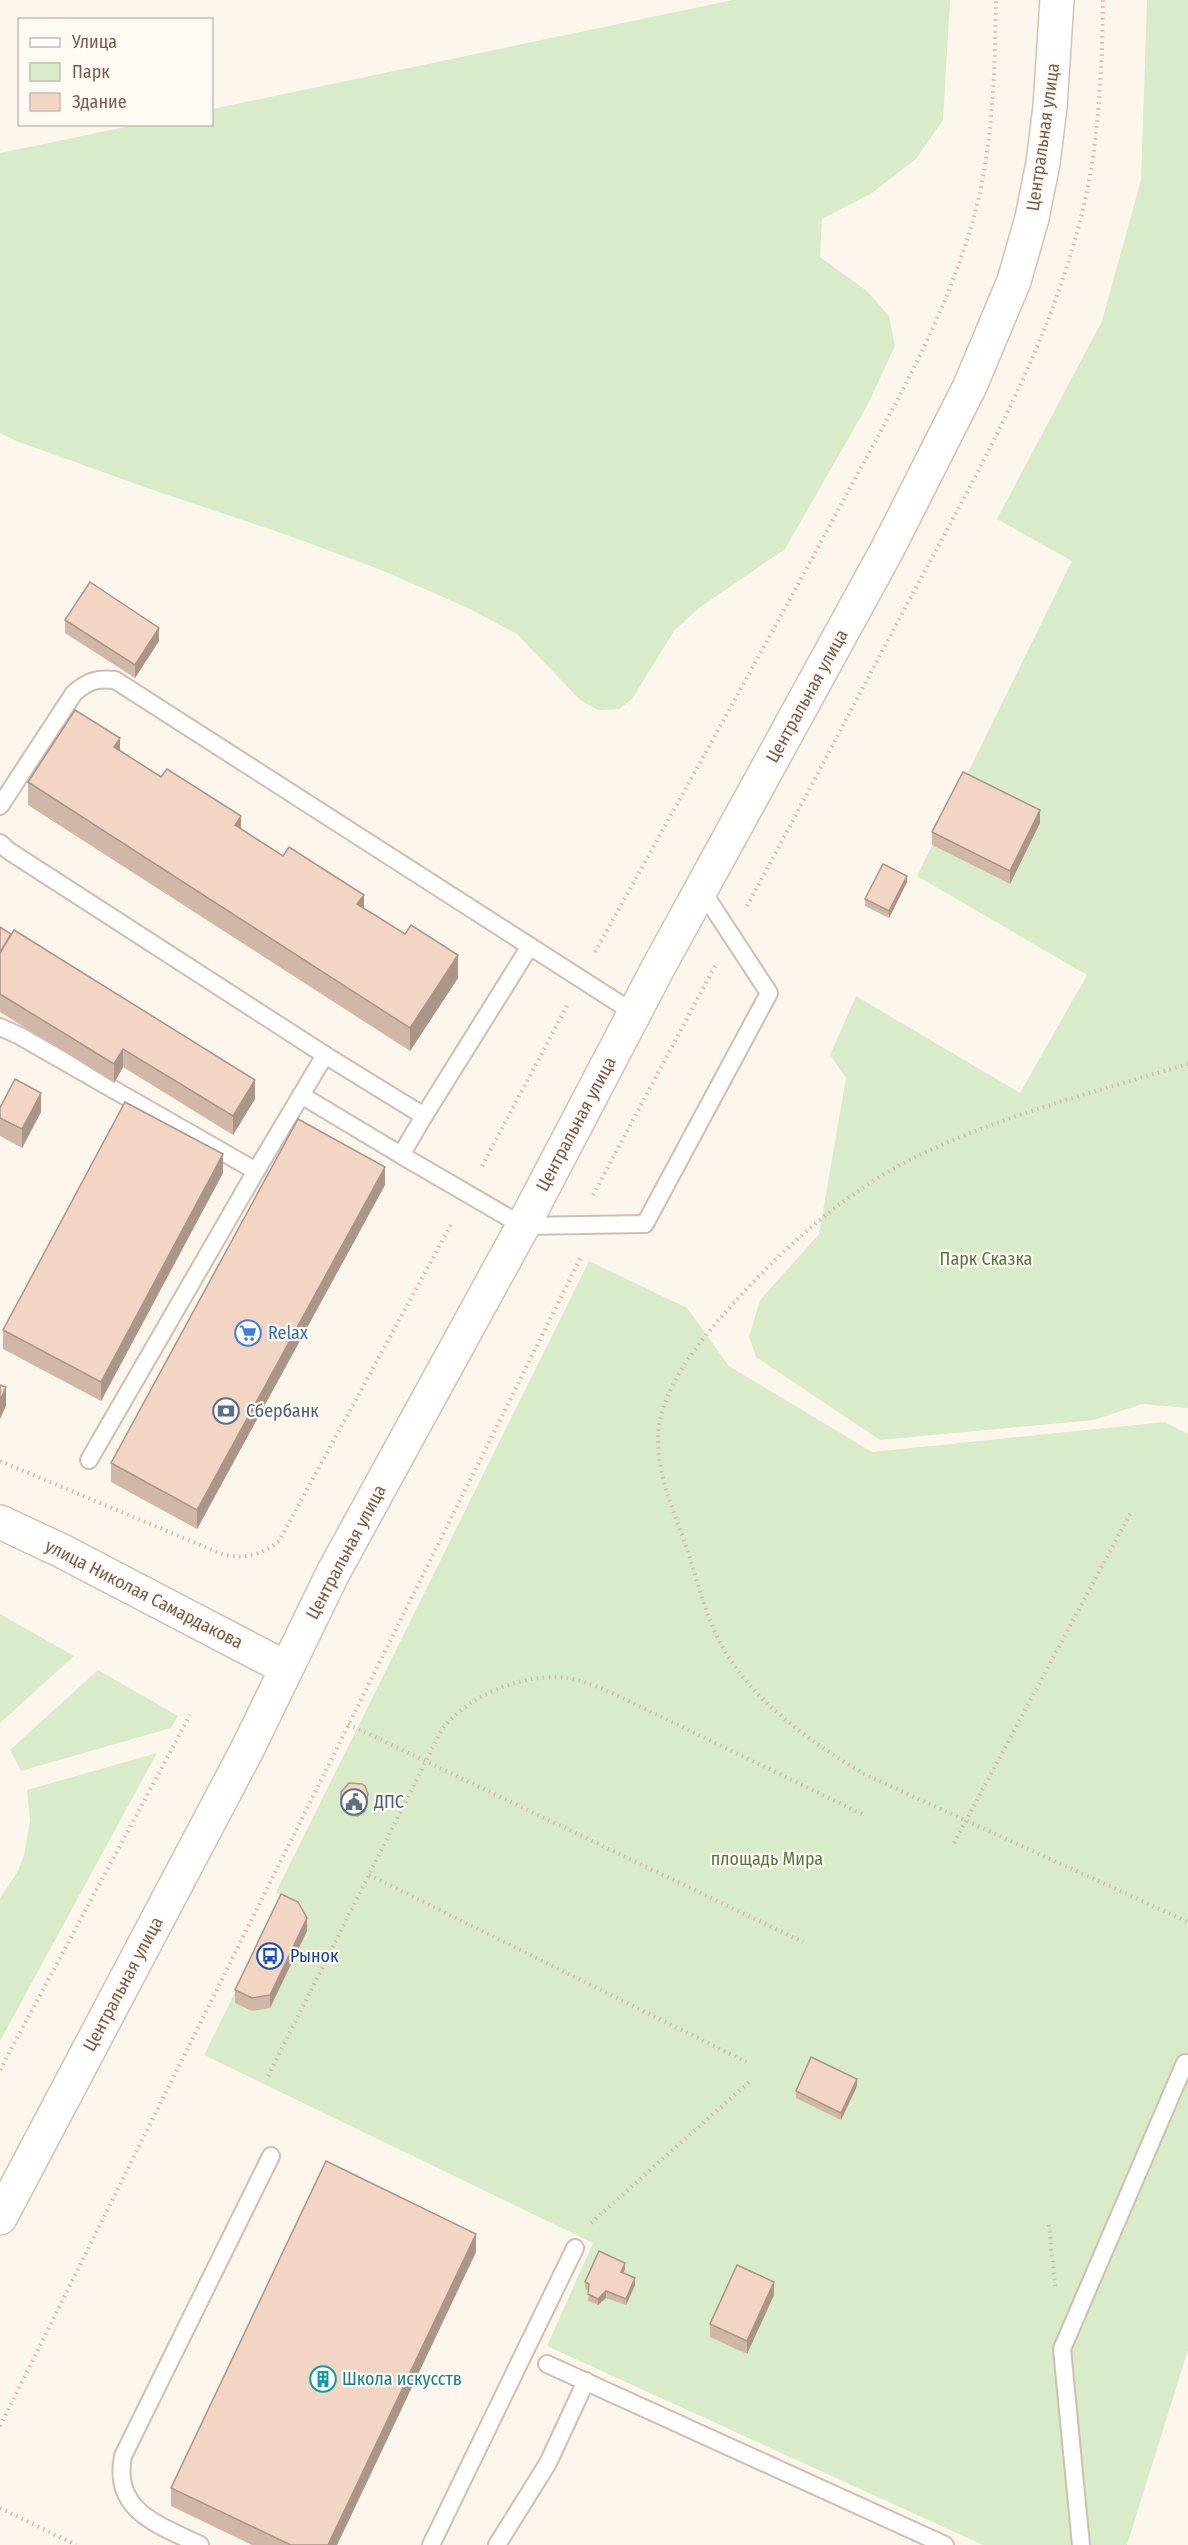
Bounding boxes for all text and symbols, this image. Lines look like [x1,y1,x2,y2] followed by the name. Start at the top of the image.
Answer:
[18,18,213,126] legend
[71,31,117,53] text: Улица
[72,61,110,83] text: Парк
[1022,61,1064,212] street label: Центральная улица
[72,91,127,113] text: Здание
[761,625,853,767] street label: Центральная улица
[531,1053,621,1195] street label: Центральная улица
[940,1248,1033,1270] park label: Парк Сказка
[233,1318,263,1348] supermarket icon: Relax
[268,1322,308,1344] place label: Relax
[211,1396,241,1426] bank icon: Сбербанк
[246,1400,319,1422] place label: Сбербанк
[301,1481,391,1623] street label: Центральная улица
[41,1534,247,1654] street label: улица Николая Самардакова
[339,1787,369,1817] public building icon: ДПС
[373,1791,404,1813] place label: ДПС
[711,1848,823,1870] park label: площадь Мира
[78,1913,168,2055] street label: Центральная улица
[255,1941,285,1971] bus stop icon: Рынок
[290,1945,339,1967] place label: Рынок
[308,2364,338,2394] building icon: Школа искусств
[342,2368,462,2390] place label: Школа искусств

